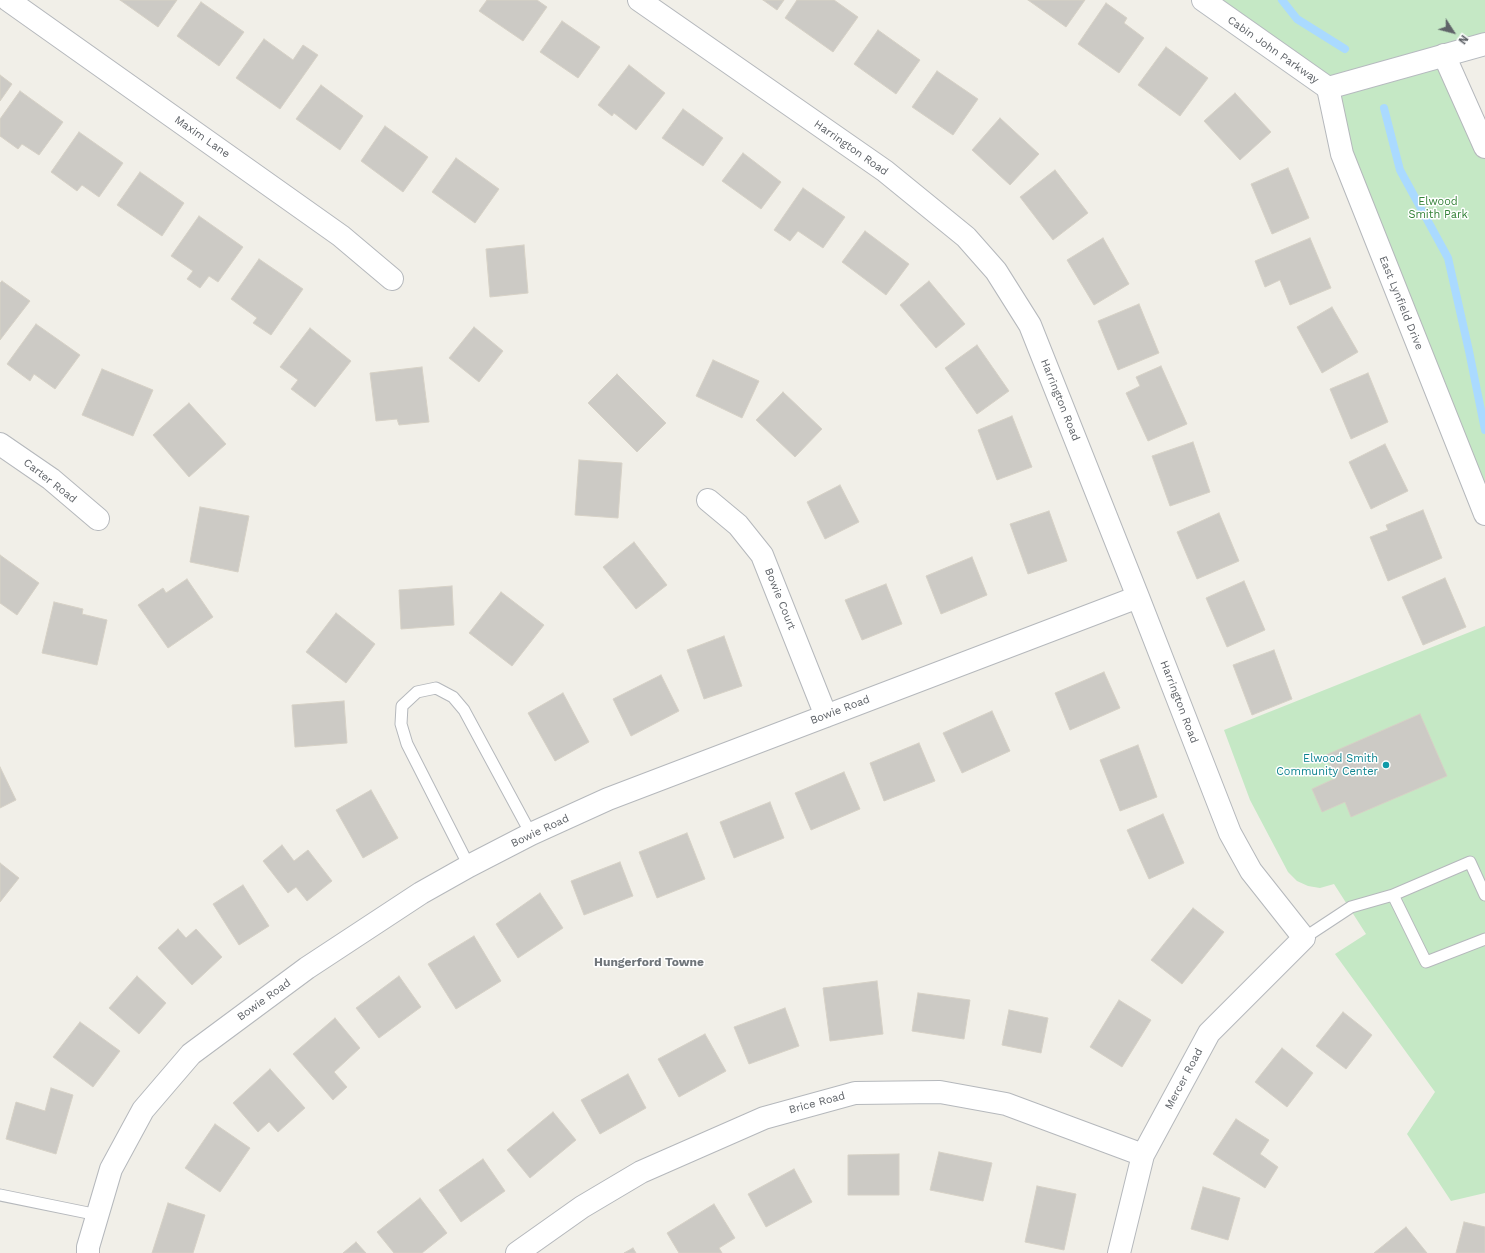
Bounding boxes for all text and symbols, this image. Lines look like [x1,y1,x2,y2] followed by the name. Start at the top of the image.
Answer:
[1433,12,1473,52] north arrow
[1225,13,1321,87] street label: Cabin John Parkway
[1455,32,1471,46] text: N
[172,113,232,161] street label: Maxim Lane
[811,118,891,178] street label: Harrington Road
[1408,195,1468,221] park label: Elwood Smith Park
[1376,254,1426,352] street label: East Lynfield Drive
[1038,357,1082,443] street label: Harrington Road
[21,456,79,506] street label: Carter Road
[762,566,798,632] street label: Bowie Court
[1157,659,1201,745] street label: Harrington Road
[808,693,872,727] street label: Bowie Road
[1276,752,1378,778] place label: Elwood Smith Community Center
[1381,760,1391,770] marker: Elwood Smith Community Center
[509,812,571,850] street label: Bowie Road
[594,955,704,969] district label: Hungerford Towne
[235,976,293,1024] street label: Bowie Road
[1162,1046,1206,1112] street label: Mercer Road
[787,1089,847,1117] street label: Brice Road

